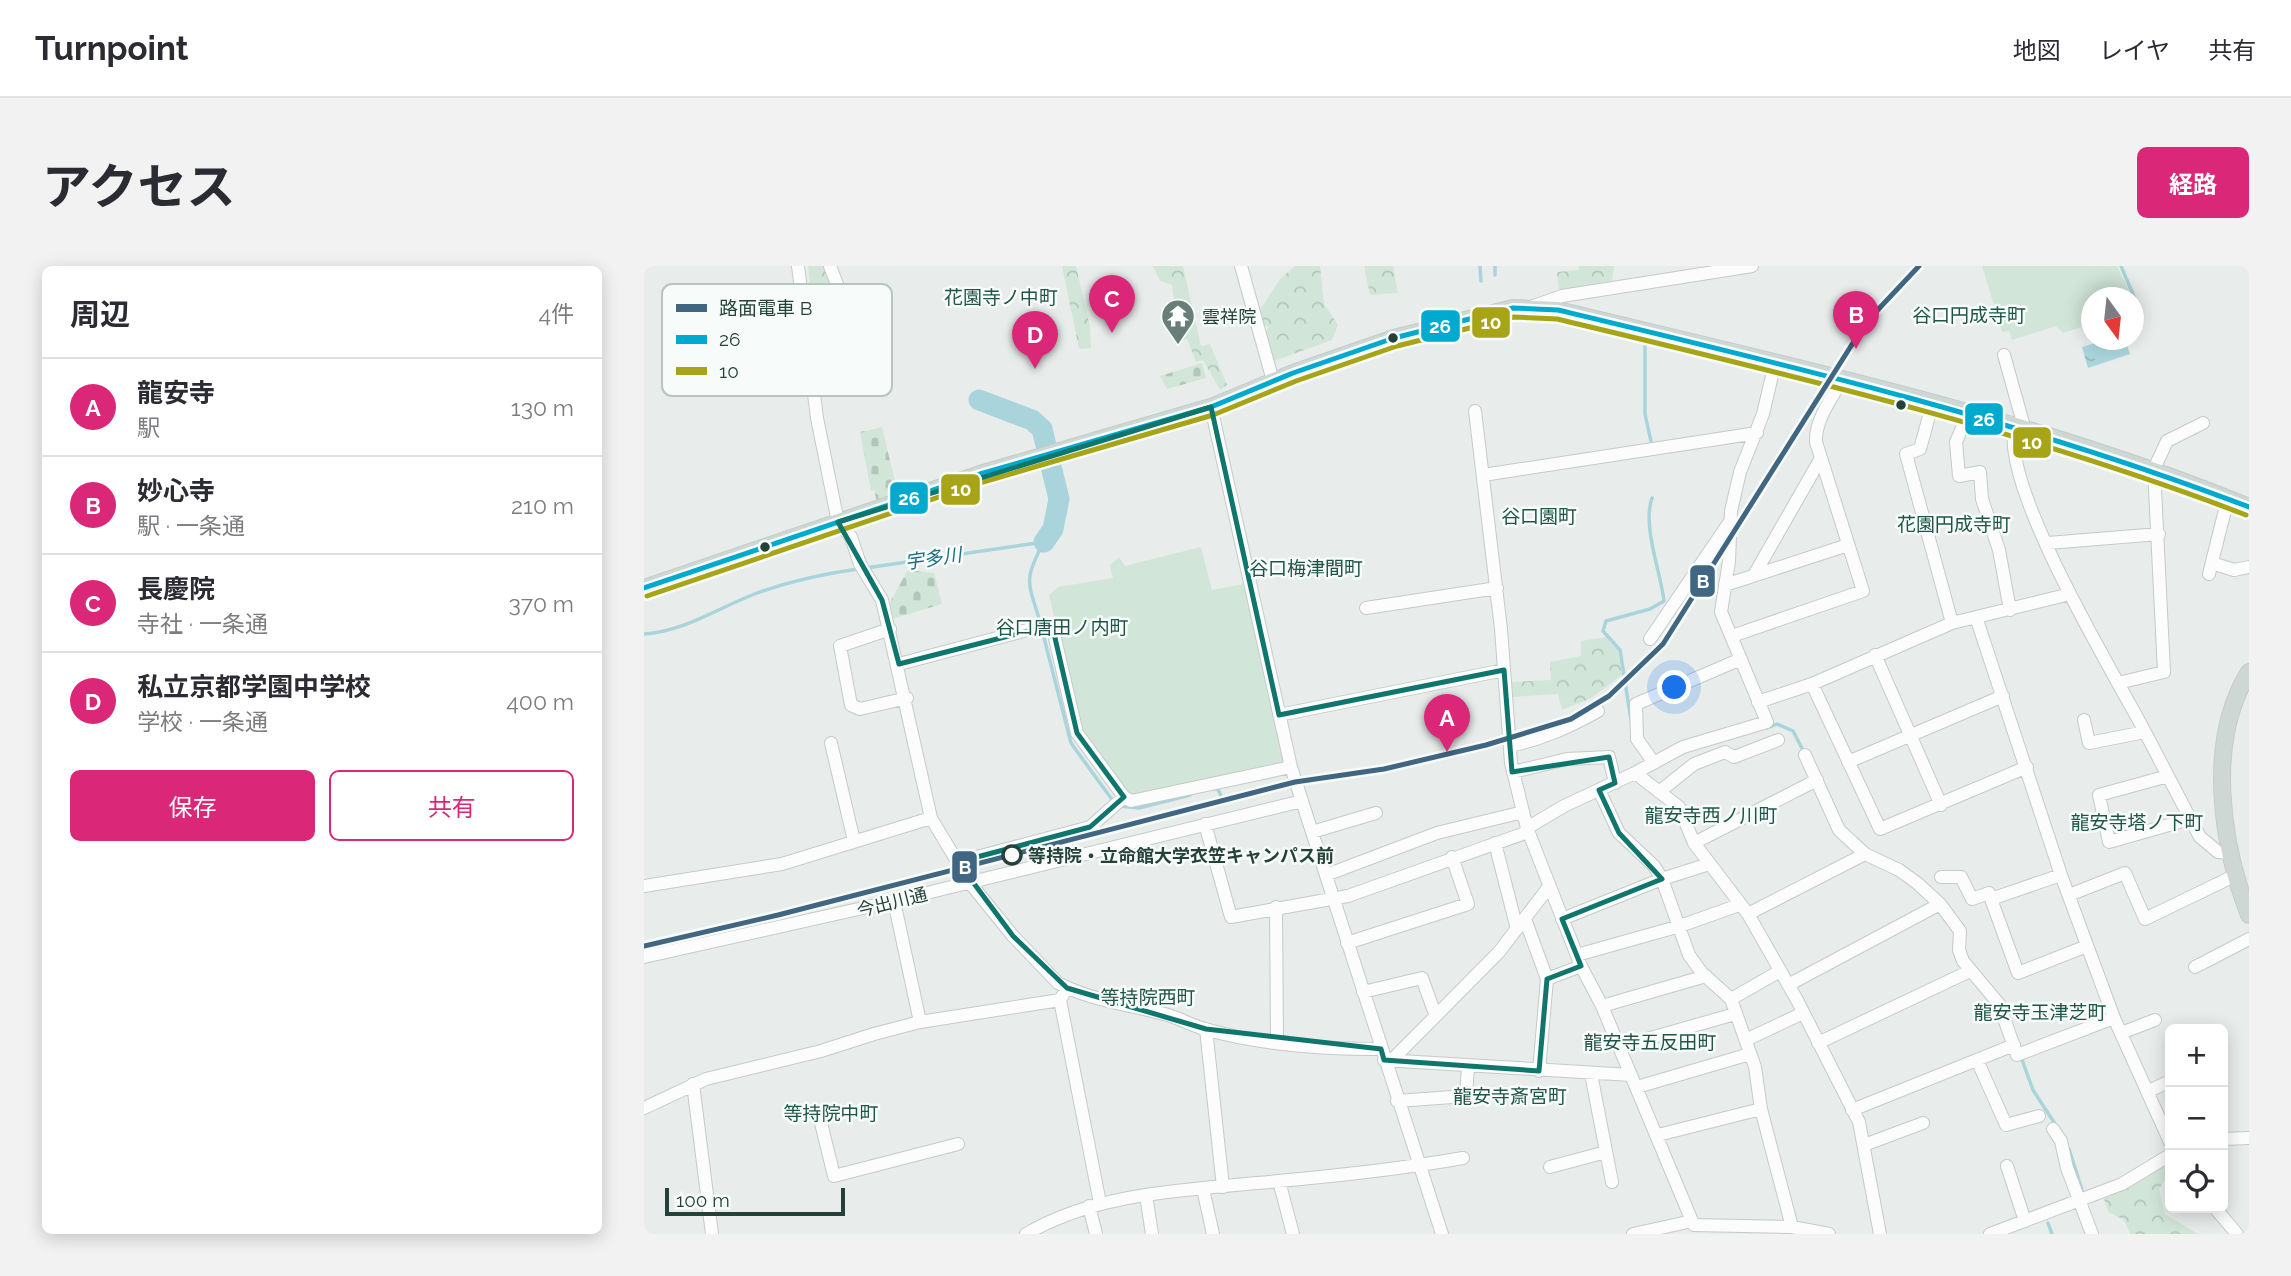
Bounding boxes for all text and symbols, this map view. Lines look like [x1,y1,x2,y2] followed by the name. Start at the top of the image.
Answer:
[35,29,188,68] text: Turnpoint
[2013,36,2061,65] text: 地図
[2099,36,2170,65] text: レイヤ
[2208,36,2256,65] text: 共有
[2137,147,2249,218] button: 経路
[42,158,236,215] text: アクセス
[1089,275,1135,333] pin: C
[662,284,892,396] legend
[944,286,1058,308] district label: 花園寺ノ中町
[2081,287,2144,350] north arrow
[1833,291,1879,349] pin: B
[70,297,130,332] text: 周辺
[719,297,813,319] text: 路面電車 B
[1159,297,1197,346] temple icon: 雲祥院
[538,300,574,327] text: 4件
[1912,304,2026,326] district label: 谷口円成寺町
[1202,306,1256,327] place label: 雲祥院
[1471,306,1511,339] line badge: 10
[1420,309,1461,343] line badge: 26
[1012,311,1058,369] pin: D
[1480,311,1502,333] text: 10
[1429,315,1451,337] text: 26
[719,328,740,350] text: 26
[1386,331,1400,345] unlabelled marker
[719,360,739,382] text: 10
[137,378,215,408] text: 龍安寺
[85,394,101,421] text: A
[511,394,574,421] text: 130 m
[1894,398,1908,412] unlabelled marker
[1964,402,2004,436] line badge: 26
[1973,408,1995,430] text: 26
[137,414,160,441] text: 駅
[2012,426,2052,459] line badge: 10
[2021,431,2043,453] text: 10
[940,473,981,506] line badge: 10
[137,476,215,506] text: 妙心寺
[950,478,972,500] text: 10
[889,481,929,515] line badge: 26
[898,487,920,509] text: 26
[85,492,101,519] text: B
[511,492,574,519] text: 210 m
[1501,505,1577,527] district label: 谷口園町
[137,512,245,539] text: 駅 · 一条通
[1897,513,2011,535] district label: 花園円成寺町
[758,540,772,554] unlabelled marker
[903,543,965,573] water label: 宇多川
[1249,557,1363,579] district label: 谷口梅津間町
[1689,564,1716,598] line badge: B
[1697,570,1710,592] text: B
[137,574,215,604] text: 長慶院
[85,590,101,617] text: C
[509,590,574,617] text: 370 m
[137,610,268,637] text: 寺社 · 一条通
[995,616,1129,638] district label: 谷口唐田ノ内町
[1657,670,1691,704] your location
[137,672,371,702] text: 私立京都学園中学校
[85,688,101,715] text: D
[506,688,574,715] text: 400 m
[1424,694,1470,752] pin: A
[137,708,268,735] text: 学校 · 一条通
[70,770,315,841] button: 保存
[329,770,574,841] button: 共有
[1644,804,1778,826] district label: 龍安寺西ノ川町
[2070,811,2204,833] district label: 龍安寺塔ノ下町
[1002,845,1022,865] marker: 等持院・立命館大学衣笠キャンパス前
[1028,845,1334,866] place label: 等持院・立命館大学衣笠キャンパス前
[951,850,978,884] line badge: B
[959,856,972,878] text: B
[855,883,929,921] street label: 今出川通
[1100,986,1196,1008] district label: 等持院西町
[1973,1001,2107,1023] district label: 龍安寺玉津芝町
[2165,1024,2228,1213] map controls
[2165,1024,2228,1087] button: +
[1583,1031,1717,1053] district label: 龍安寺五反田町
[1453,1085,1567,1107] district label: 龍安寺斎宮町
[2165,1087,2228,1150] button: −
[783,1102,879,1124] district label: 等持院中町
[2165,1150,2228,1213] button: locate
[665,1185,845,1217] scale bar
[676,1189,730,1211] text: 100 m

